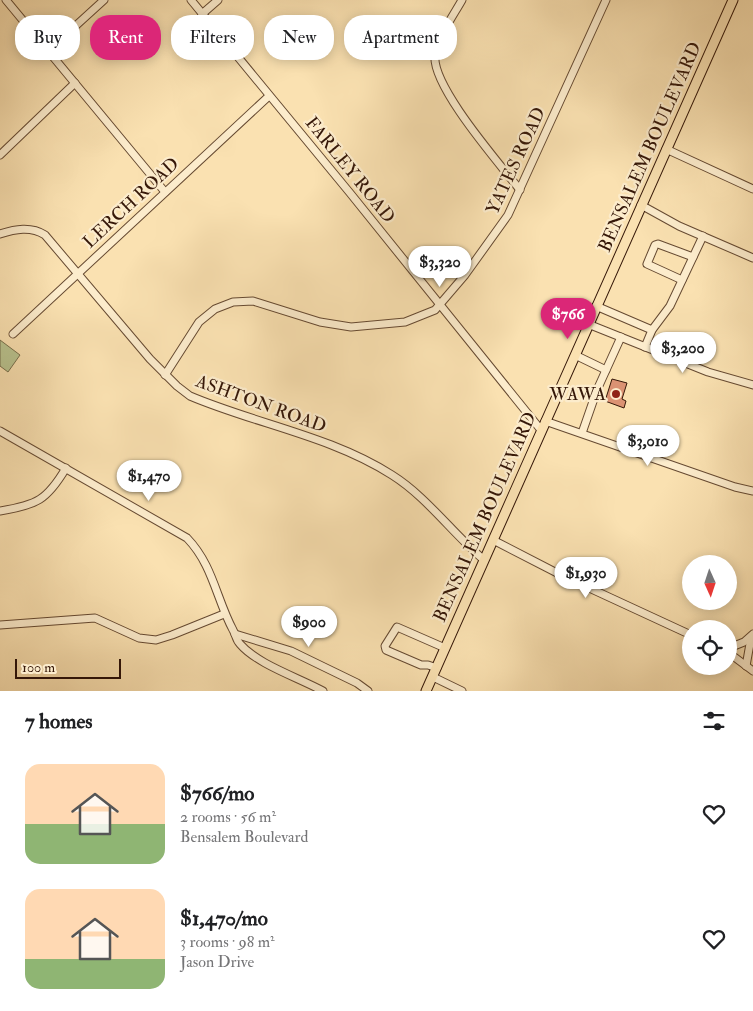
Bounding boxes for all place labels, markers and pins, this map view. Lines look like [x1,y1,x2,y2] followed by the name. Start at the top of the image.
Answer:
[399,246,481,288] pin: $3,320
[538,298,598,340] pin: $766
[642,332,724,374] pin: $3,200
[549,383,607,406] place label: WAWA
[610,388,622,400] marker: WAWA
[607,424,689,467] pin: $3,010
[108,460,190,502] pin: $1,470
[545,556,627,599] pin: $1,930
[279,606,339,648] pin: $900

